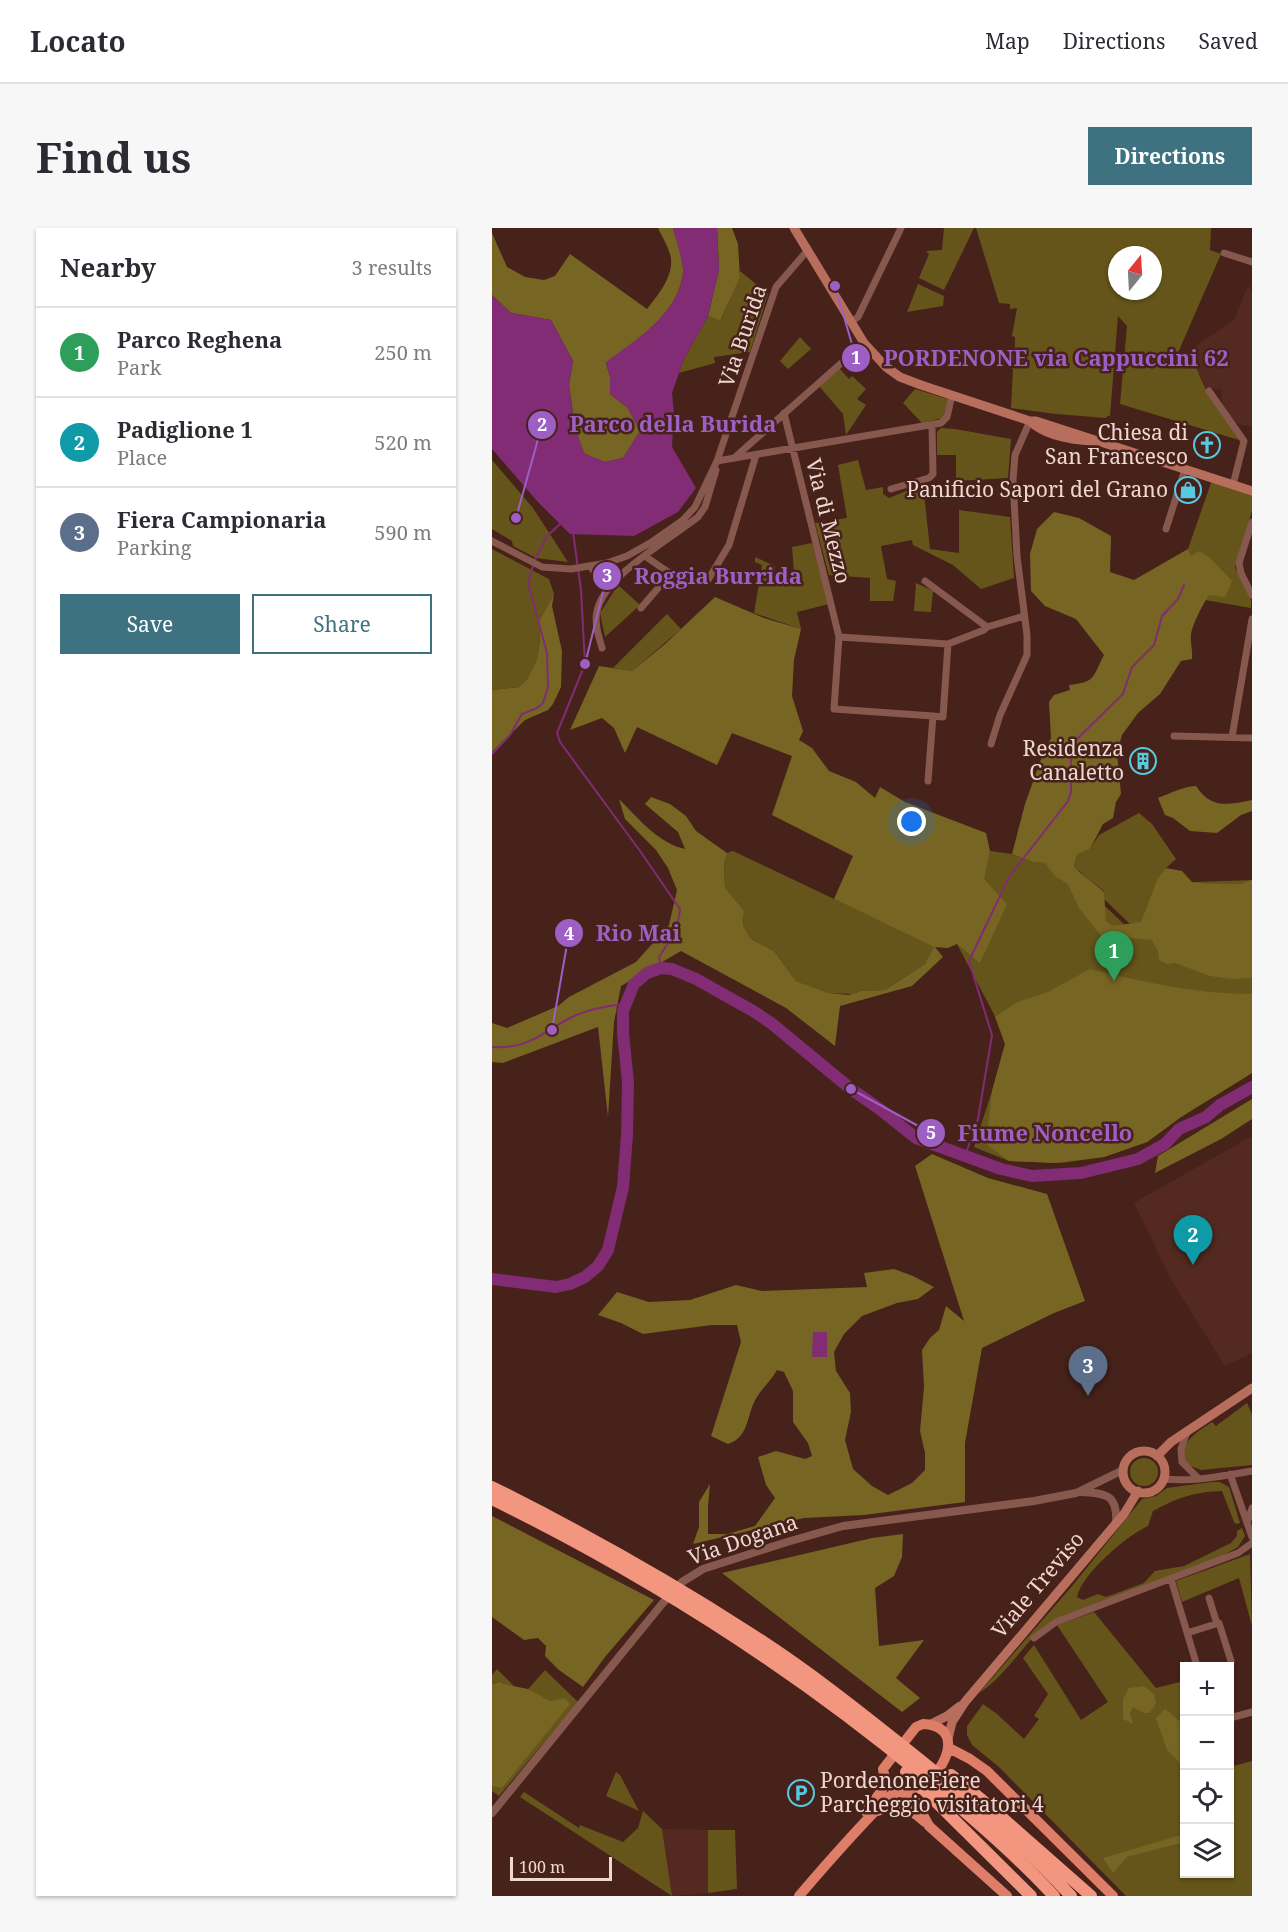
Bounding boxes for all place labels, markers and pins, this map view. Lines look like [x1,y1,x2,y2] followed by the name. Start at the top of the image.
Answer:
[841,338,1240,378] callout: PORDENONE via Cappuccini 62
[527,405,788,445] callout: Parco della Burida
[1045,418,1188,470] place label: Chiesa di San Francesco
[1192,430,1222,460] church icon: Chiesa di San Francesco
[906,475,1168,503] place label: Panificio Sapori del Grano
[1173,475,1203,505] shop icon: Panificio Sapori del Grano
[592,556,814,596] callout: Roggia Burrida
[1023,734,1124,786] place label: Residenza Canaletto
[1128,746,1158,776] building icon: Residenza Canaletto
[554,913,692,953] callout: Rio Mai
[1094,932,1134,981] pin: 1
[916,1113,1144,1153] callout: Fiume Noncello
[1174,1216,1212,1265] pin: 2
[1068,1346,1108,1396] pin: 3
[820,1766,1044,1818] place label: PordenoneFiere Parcheggio visitatori 4
[786,1778,816,1808] parking icon: PordenoneFiere Parcheggio visitatori 4

